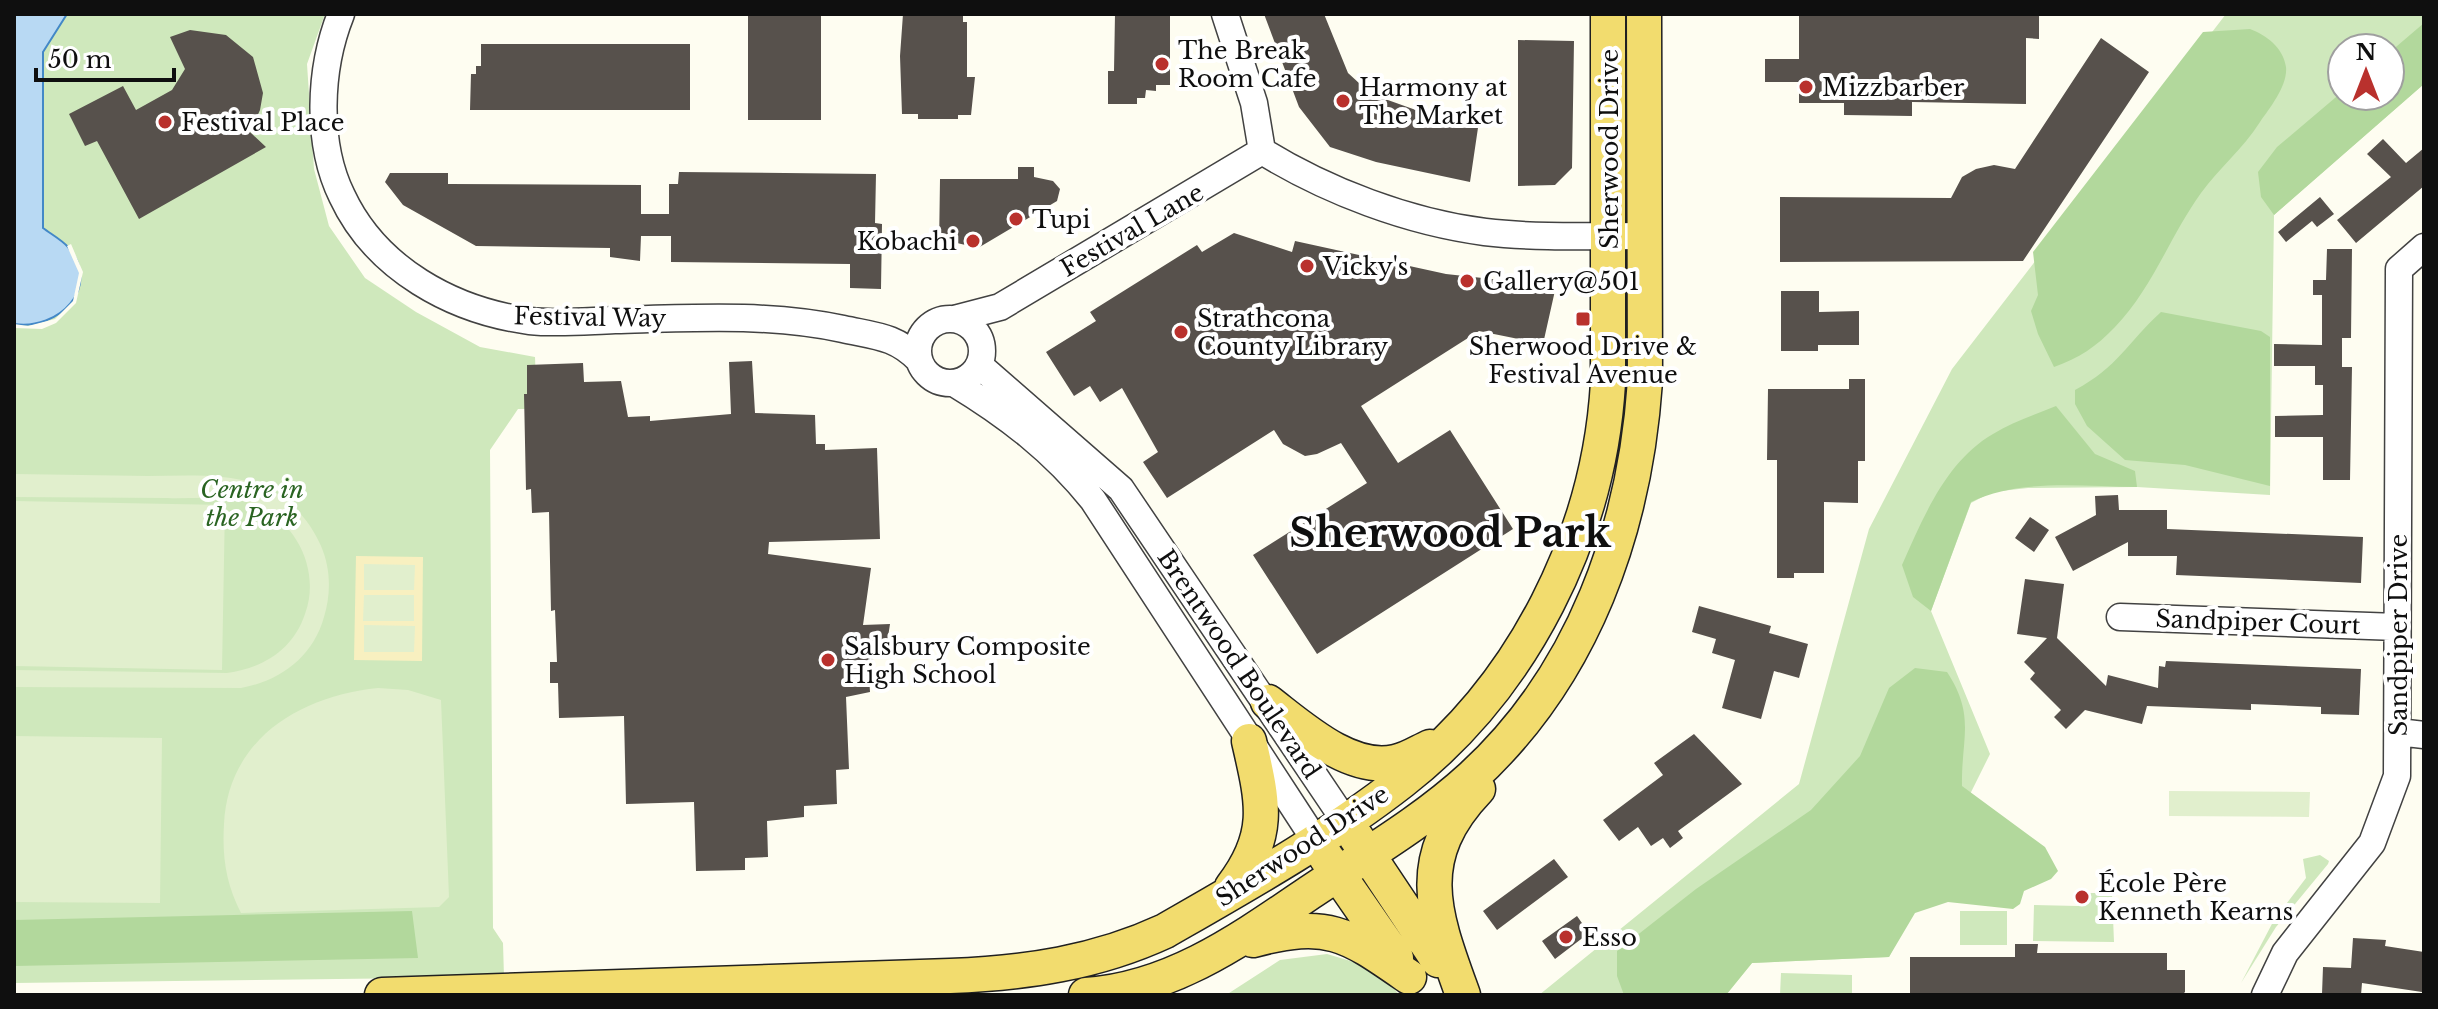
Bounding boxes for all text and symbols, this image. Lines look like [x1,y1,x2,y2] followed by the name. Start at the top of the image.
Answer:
[36,32,174,82] scale bar
[2326,32,2406,112] north arrow
[1178,36,1317,93] place label: The Break Room Cafe
[2356,39,2377,66] text: N
[48,45,112,74] text: 50 m
[1595,49,1624,249] street label: Sherwood Drive
[1153,55,1171,73] marker: The Break Room Cafe
[1359,73,1507,130] place label: Harmony at The Market
[1822,73,1965,102] place label: Mizzbarber
[1797,78,1815,96] marker: Mizzbarber
[1334,92,1352,110] marker: Harmony at The Market
[181,108,344,137] place label: Festival Place
[156,113,174,131] marker: Festival Place
[1055,177,1209,283] street label: Festival Lane
[1032,205,1090,234] place label: Tupi
[1007,210,1025,228] marker: Tupi
[857,227,957,256] place label: Kobachi
[964,232,982,250] marker: Kobachi
[1322,252,1409,281] place label: Vicky's
[1298,257,1316,275] marker: Vicky's
[1483,267,1639,296] place label: Gallery@501
[1458,272,1476,290] marker: Gallery@501
[513,301,667,333] street label: Festival Way
[1197,304,1389,361] place label: Strathcona County Library
[1574,310,1592,328] marker: Sherwood Drive & Festival Avenue
[1172,323,1190,341] marker: Strathcona County Library
[1469,332,1697,389] place label: Sherwood Drive & Festival Avenue
[200,475,304,532] park label: Centre in the Park
[1289,508,1612,558] district label: Sherwood Park
[2384,534,2413,736] street label: Sandpiper Drive
[1151,544,1327,784] street label: Brentwood Boulevard
[2155,604,2361,640] street label: Sandpiper Court
[844,632,1091,689] place label: Salsbury Composite High School
[819,651,837,669] marker: Salsbury Composite High School
[1210,779,1394,913] street label: Sherwood Drive
[2098,869,2293,926] place label: École Père Kenneth Kearns
[2073,888,2091,906] marker: École Père Kenneth Kearns
[1582,923,1637,952] place label: Esso
[1557,928,1575,946] marker: Esso

